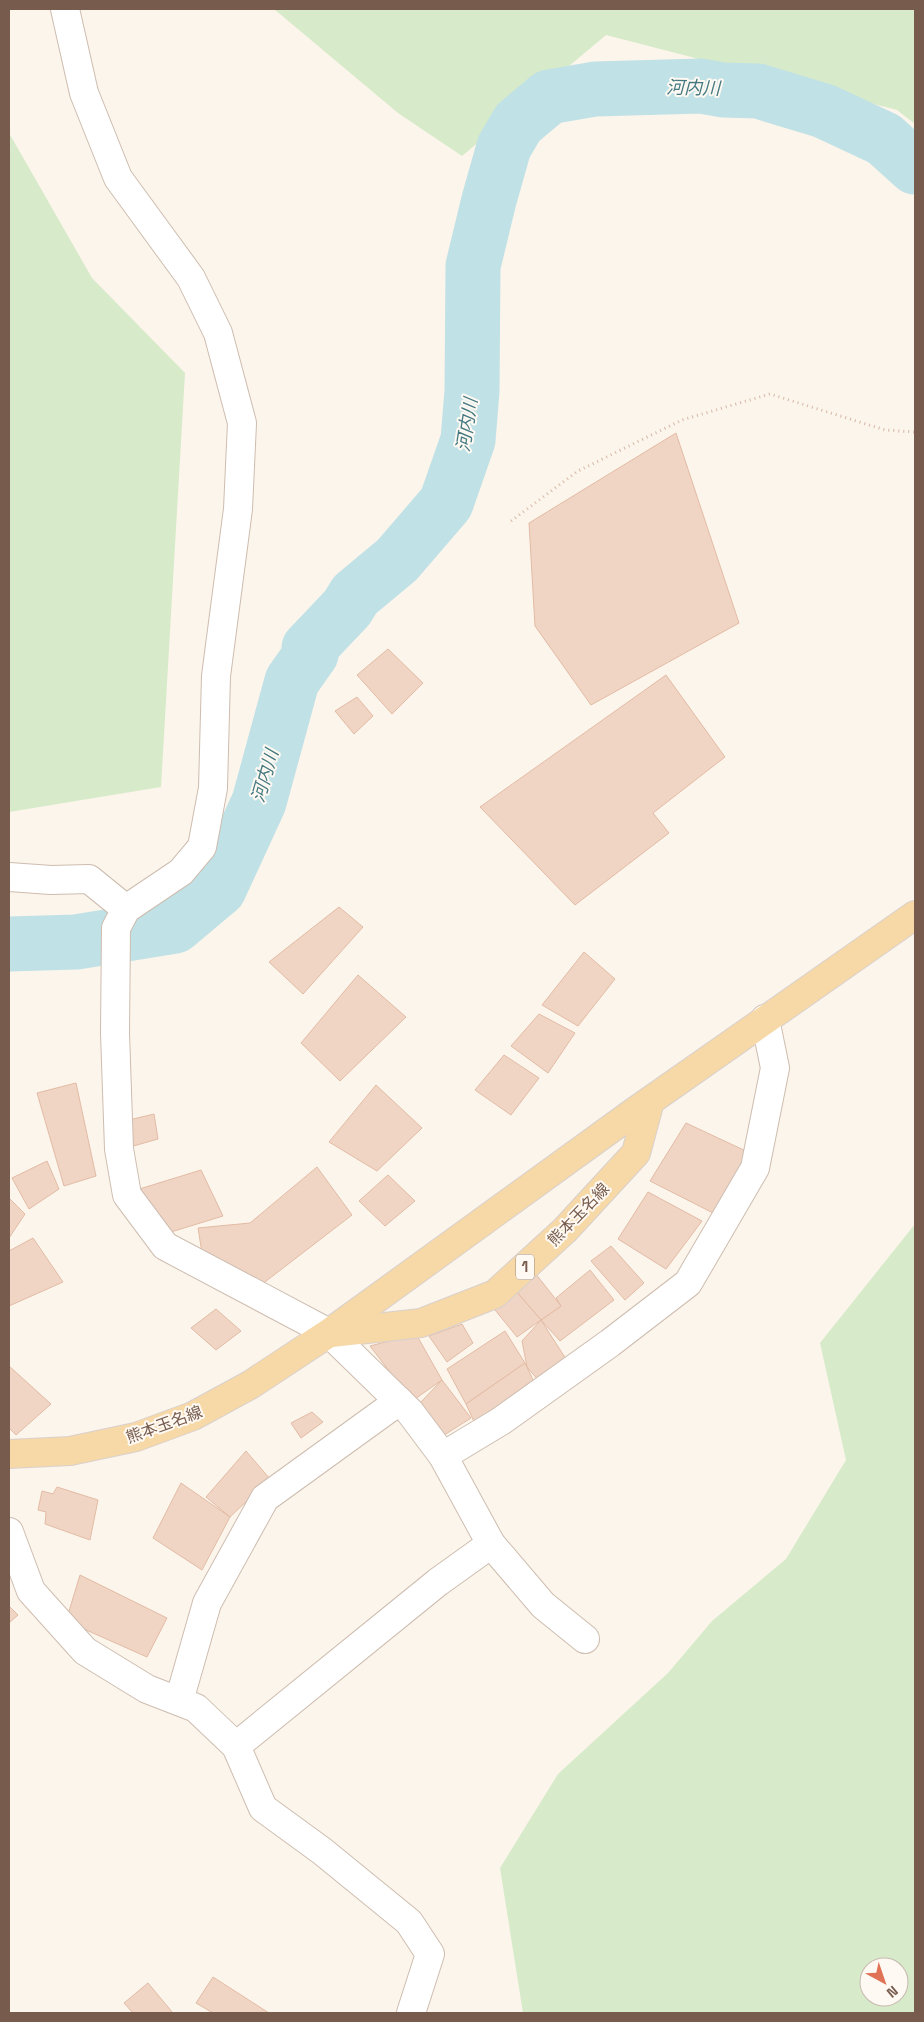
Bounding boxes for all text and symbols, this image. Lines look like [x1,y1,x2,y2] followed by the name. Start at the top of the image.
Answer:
[666,76,722,100] water label: 河内川
[451,394,482,453] water label: 河内川
[246,745,284,805] water label: 河内川
[543,1178,614,1250] street label: 熊本玉名線
[516,1254,534,1280] road number: 1
[123,1401,205,1448] street label: 熊本玉名線
[859,1957,909,2007] north arrow
[883,1982,902,2002] text: N

